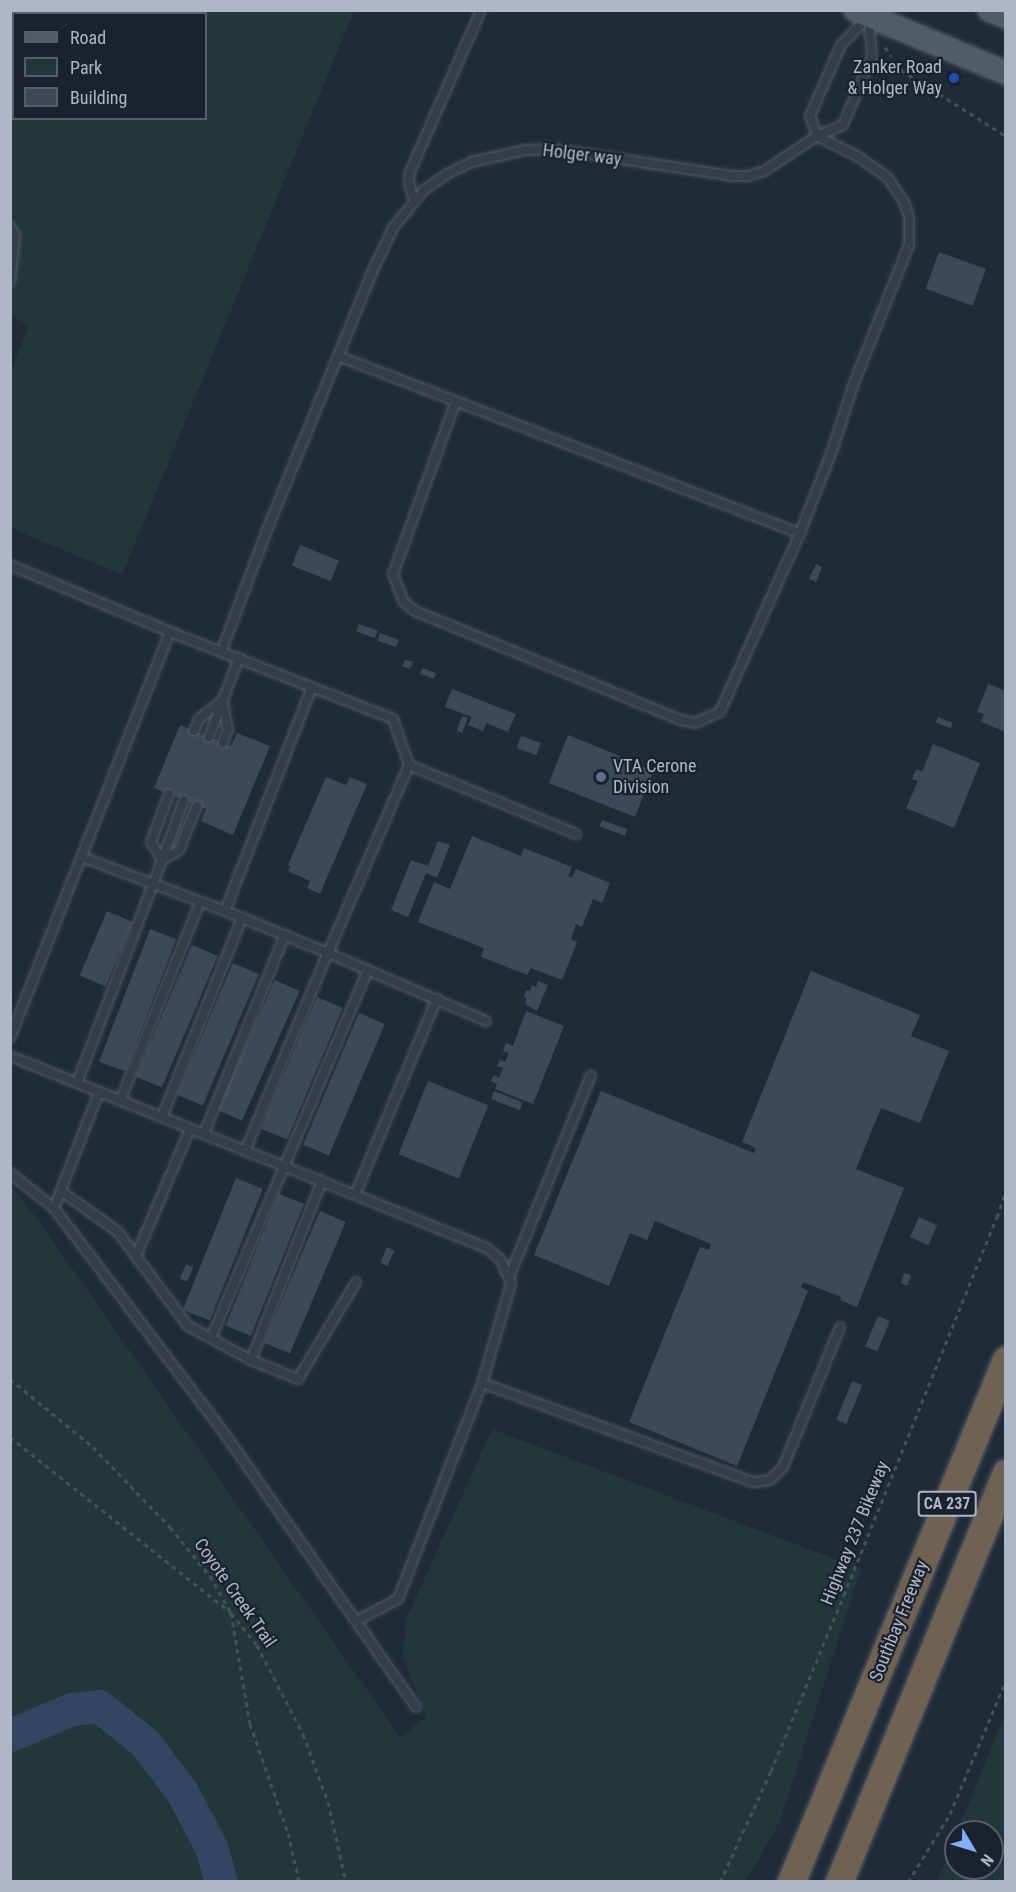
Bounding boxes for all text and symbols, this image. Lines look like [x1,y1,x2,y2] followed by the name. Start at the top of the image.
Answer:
[12,12,207,120] legend
[70,27,106,48] text: Road
[70,57,102,78] text: Park
[847,57,942,100] place label: Zanker Road & Holger Way
[947,71,961,85] marker: Zanker Road & Holger Way
[70,87,127,108] text: Building
[542,139,622,171] street label: Holger way
[613,756,696,798] place label: VTA Cerone Division
[594,770,608,784] marker: VTA Cerone Division
[816,1458,894,1608] street label: Highway 237 Bikeway
[917,1491,977,1517] road number: CA 237
[189,1534,281,1652] street label: Coyote Creek Trail
[865,1557,933,1685] street label: Southbay Freeway
[944,1820,1004,1880] north arrow
[977,1850,998,1870] text: N

